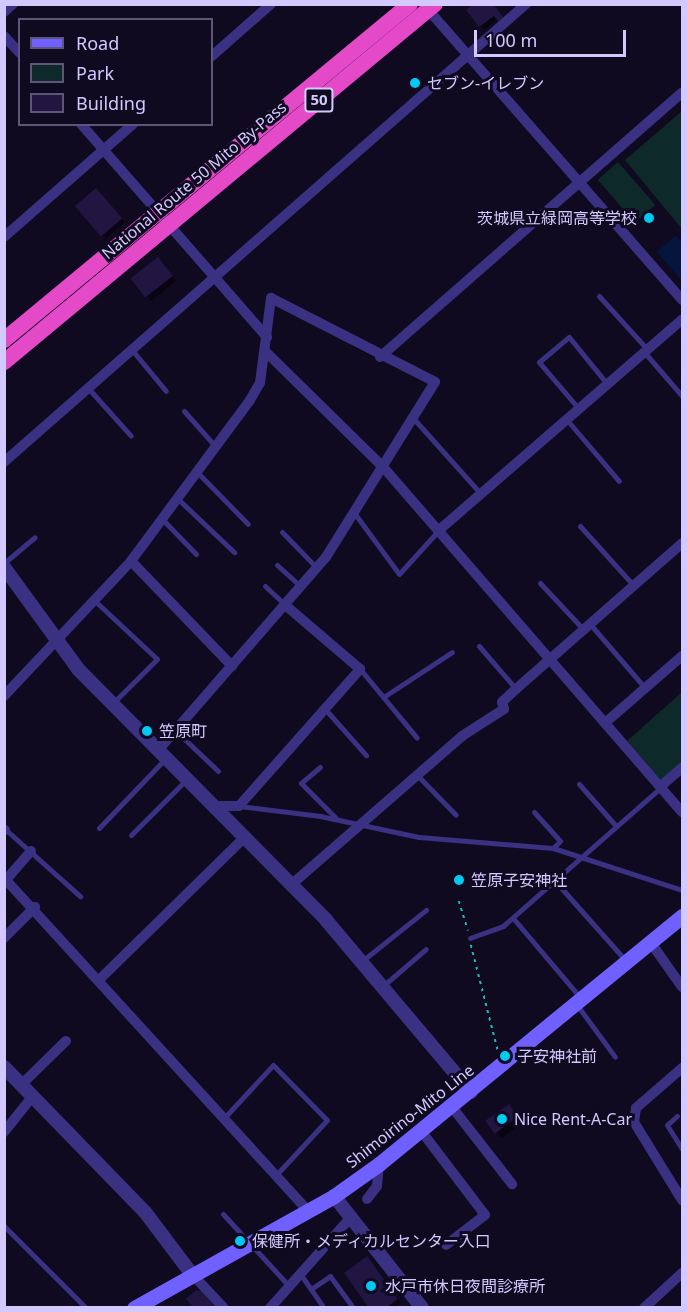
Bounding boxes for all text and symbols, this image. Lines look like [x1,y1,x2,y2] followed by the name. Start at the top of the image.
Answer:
[18,18,213,126] legend
[477,18,628,56] scale bar
[485,28,537,52] text: 100 m
[76,31,119,55] text: Road
[76,61,114,85] text: Park
[427,73,544,93] place label: セブン-イレブン
[408,76,422,90] marker: セブン-イレブン
[304,88,334,112] road number: 50
[76,91,146,115] text: Building
[98,97,290,263] street label: National Route 50 Mito By-Pass
[477,208,637,228] place label: 茨城県立緑岡高等学校
[642,211,656,225] marker: 茨城県立緑岡高等学校
[159,721,207,741] place label: 笠原町
[140,724,154,738] marker: 笠原町
[471,870,567,890] place label: 笠原子安神社
[452,873,466,887] marker: 笠原子安神社
[517,1046,597,1066] place label: 子安神社前
[498,1049,512,1063] marker: 子安神社前
[342,1060,478,1172] street label: Shimoirino-Mito Line
[514,1109,632,1129] place label: Nice Rent-A-Car
[495,1112,509,1126] marker: Nice Rent-A-Car
[252,1231,492,1251] place label: 保健所・メディカルセンター入口
[233,1234,247,1248] marker: 保健所・メディカルセンター入口
[385,1276,545,1296] place label: 水戸市休日夜間診療所
[362,1277,380,1295] marker: 水戸市休日夜間診療所

